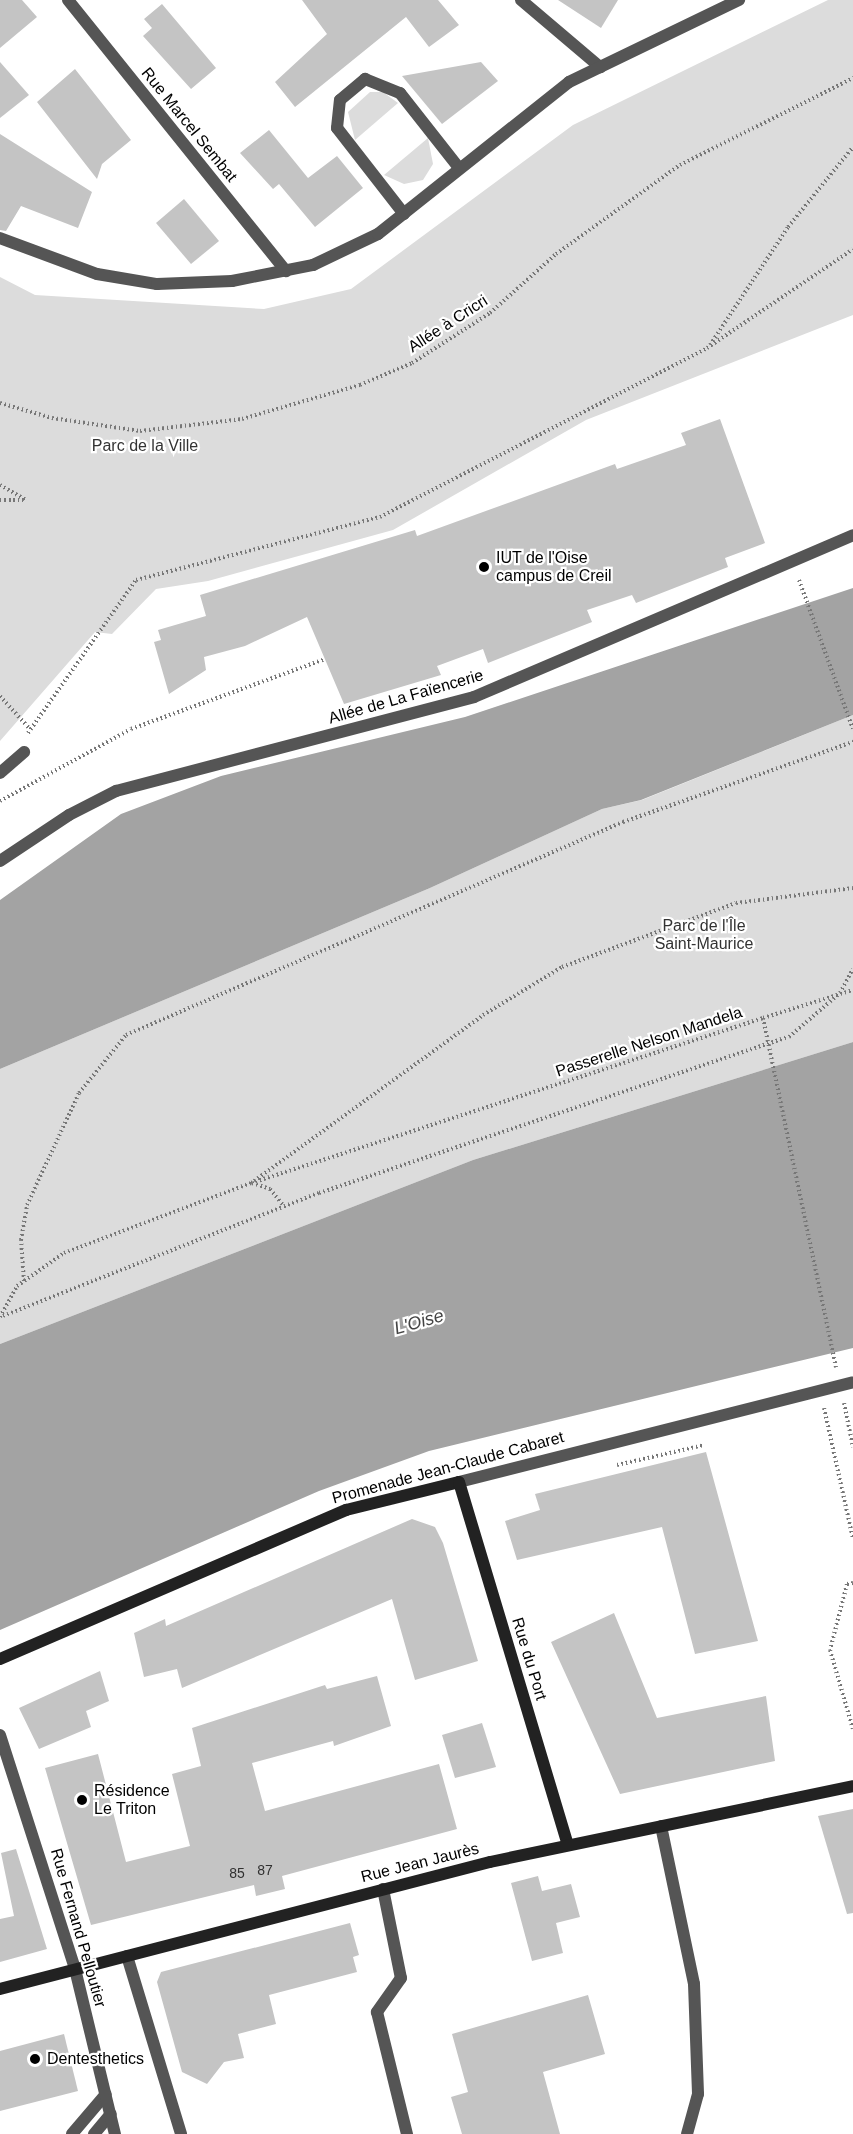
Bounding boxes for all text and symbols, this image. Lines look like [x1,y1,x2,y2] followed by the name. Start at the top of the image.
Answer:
[137,64,241,186] street label: Rue Marcel Sembat
[405,291,491,357] street label: Allée à Cricri
[92,436,198,456] park label: Parc de la Ville
[496,548,612,586] place label: IUT de l'Oise campus de Creil
[477,560,491,574] marker: IUT de l'Oise campus de Creil
[326,666,486,728] street label: Allée de La Faïencerie
[655,916,753,954] park label: Parc de l'Île Saint-Maurice
[553,1003,745,1081] street label: Passerelle Nelson Mandela
[392,1305,446,1339] water label: L'Oise
[330,1428,566,1508] street label: Promenade Jean-Claude Cabaret
[507,1615,551,1703] street label: Rue du Port
[94,1781,170,1819] place label: Résidence Le Triton
[75,1793,89,1807] marker: Résidence Le Triton
[359,1839,481,1887] street label: Rue Jean Jaurès
[46,1846,110,2010] street label: Rue Fernand Pelloutier
[257,1862,273,1878] house number: 87
[229,1865,245,1881] house number: 85
[47,2049,144,2069] place label: Dentesthetics
[28,2052,42,2066] marker: Dentesthetics

